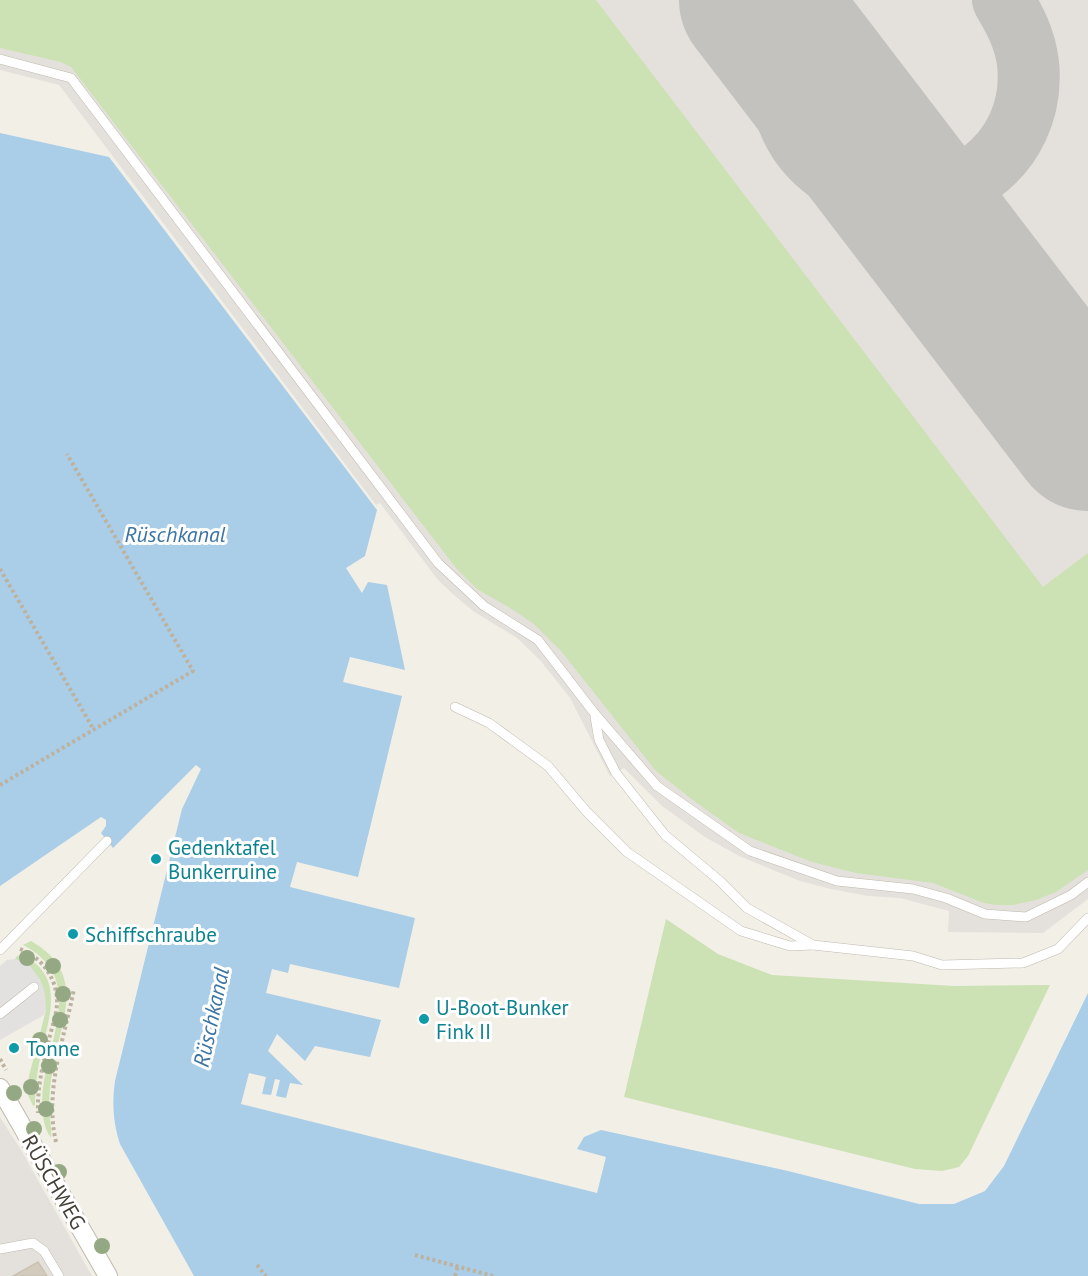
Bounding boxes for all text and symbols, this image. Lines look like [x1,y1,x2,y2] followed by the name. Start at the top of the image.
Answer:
[124,520,226,548] water label: Rüschkanal
[168,834,277,885] place label: Gedenktafel Bunkerruine
[149,852,163,866] marker: Gedenktafel Bunkerruine
[85,921,217,948] place label: Schiffschraube
[66,927,80,941] marker: Schiffschraube
[187,965,235,1069] water label: Rüschkanal
[436,994,569,1045] place label: U-Boot-Bunker Fink II
[417,1012,431,1026] marker: U-Boot-Bunker Fink II
[26,1035,80,1062] place label: Tonne
[7,1041,21,1055] marker: Tonne
[16,1130,92,1234] street label: RÜSCHWEG

